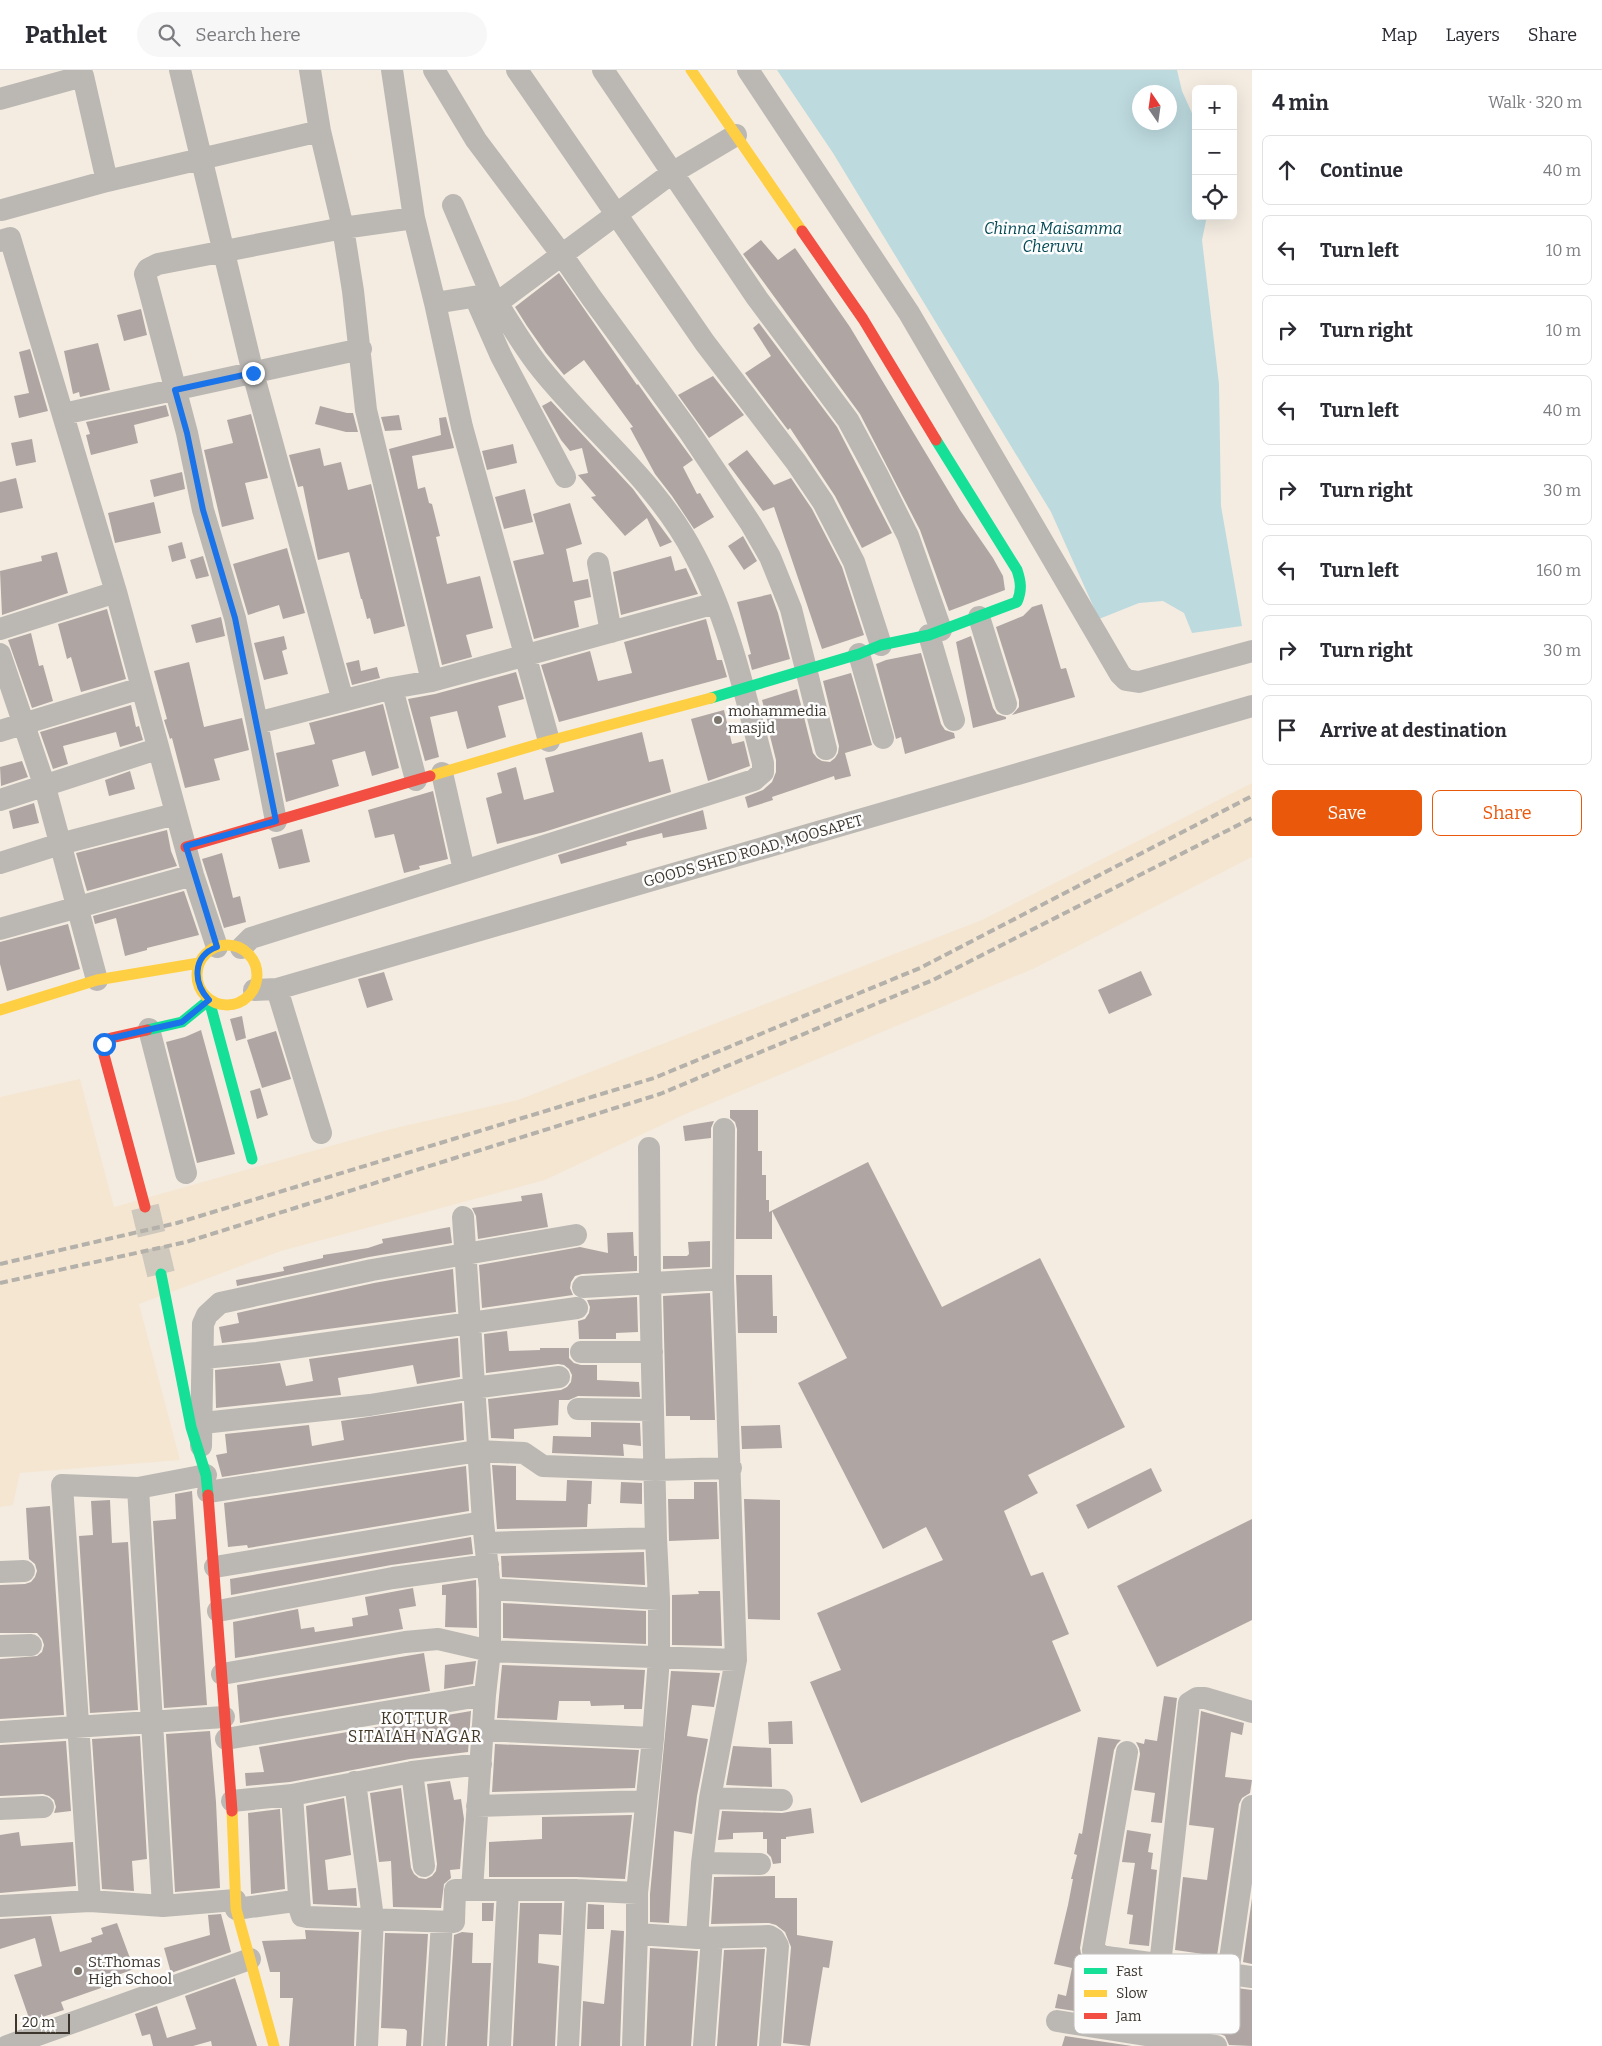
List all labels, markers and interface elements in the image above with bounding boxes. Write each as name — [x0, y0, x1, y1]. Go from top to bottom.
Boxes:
search box — [137, 12, 487, 57]
text: Pathlet — [25, 21, 107, 49]
icon: search — [155, 21, 183, 49]
text: Search here — [195, 23, 301, 46]
text: Map — [1381, 24, 1417, 46]
text: Layers — [1445, 24, 1500, 46]
text: Share — [1528, 24, 1577, 46]
north arrow — [1132, 85, 1177, 130]
map controls — [1192, 85, 1237, 220]
button: + — [1192, 85, 1237, 130]
text: 4 min — [1272, 90, 1329, 116]
text: Walk · 320 m — [1488, 93, 1582, 112]
button: − — [1192, 130, 1237, 175]
icon: ahead — [1273, 156, 1301, 184]
text: Continue — [1320, 159, 1403, 182]
text: 40 m — [1543, 161, 1581, 180]
button: locate — [1192, 175, 1237, 220]
water label: Chinna Maisamma Cheruvu — [984, 219, 1122, 256]
icon: left — [1273, 236, 1301, 264]
text: Turn left — [1320, 239, 1399, 262]
text: 10 m — [1546, 241, 1581, 260]
icon: right — [1273, 316, 1301, 344]
text: Turn right — [1320, 319, 1413, 342]
text: 10 m — [1546, 321, 1581, 340]
route end — [242, 362, 265, 385]
icon: left — [1273, 396, 1301, 424]
text: Turn left — [1320, 399, 1399, 422]
text: 40 m — [1543, 401, 1581, 420]
icon: right — [1273, 476, 1301, 504]
text: Turn right — [1320, 479, 1413, 502]
text: 30 m — [1543, 481, 1581, 500]
icon: left — [1273, 556, 1301, 584]
text: Turn left — [1320, 559, 1399, 582]
text: 160 m — [1536, 561, 1581, 580]
icon: right — [1273, 636, 1301, 664]
text: Turn right — [1320, 639, 1413, 662]
text: 30 m — [1543, 641, 1581, 660]
place label: mohammedia masjid — [728, 702, 827, 737]
marker: mohammedia masjid — [712, 714, 724, 726]
icon: arrive — [1273, 716, 1301, 744]
text: Arrive at destination — [1320, 719, 1507, 742]
button: Save — [1272, 790, 1422, 836]
button: Share — [1432, 790, 1582, 836]
street label: GOODS SHED ROAD, MOOSAPET — [641, 811, 865, 891]
route start — [93, 1033, 116, 1056]
district label: KOTTUR SITAIAH NAGAR — [348, 1709, 482, 1746]
place label: St.Thomas High School — [88, 1953, 172, 1988]
legend — [1074, 1954, 1240, 2034]
text: Fast — [1116, 1963, 1143, 1980]
marker: St.Thomas High School — [72, 1965, 84, 1977]
text: Slow — [1116, 1985, 1148, 2002]
text: Jam — [1115, 2008, 1142, 2025]
scale bar — [15, 2011, 70, 2034]
text: 20 m — [22, 2014, 55, 2031]

